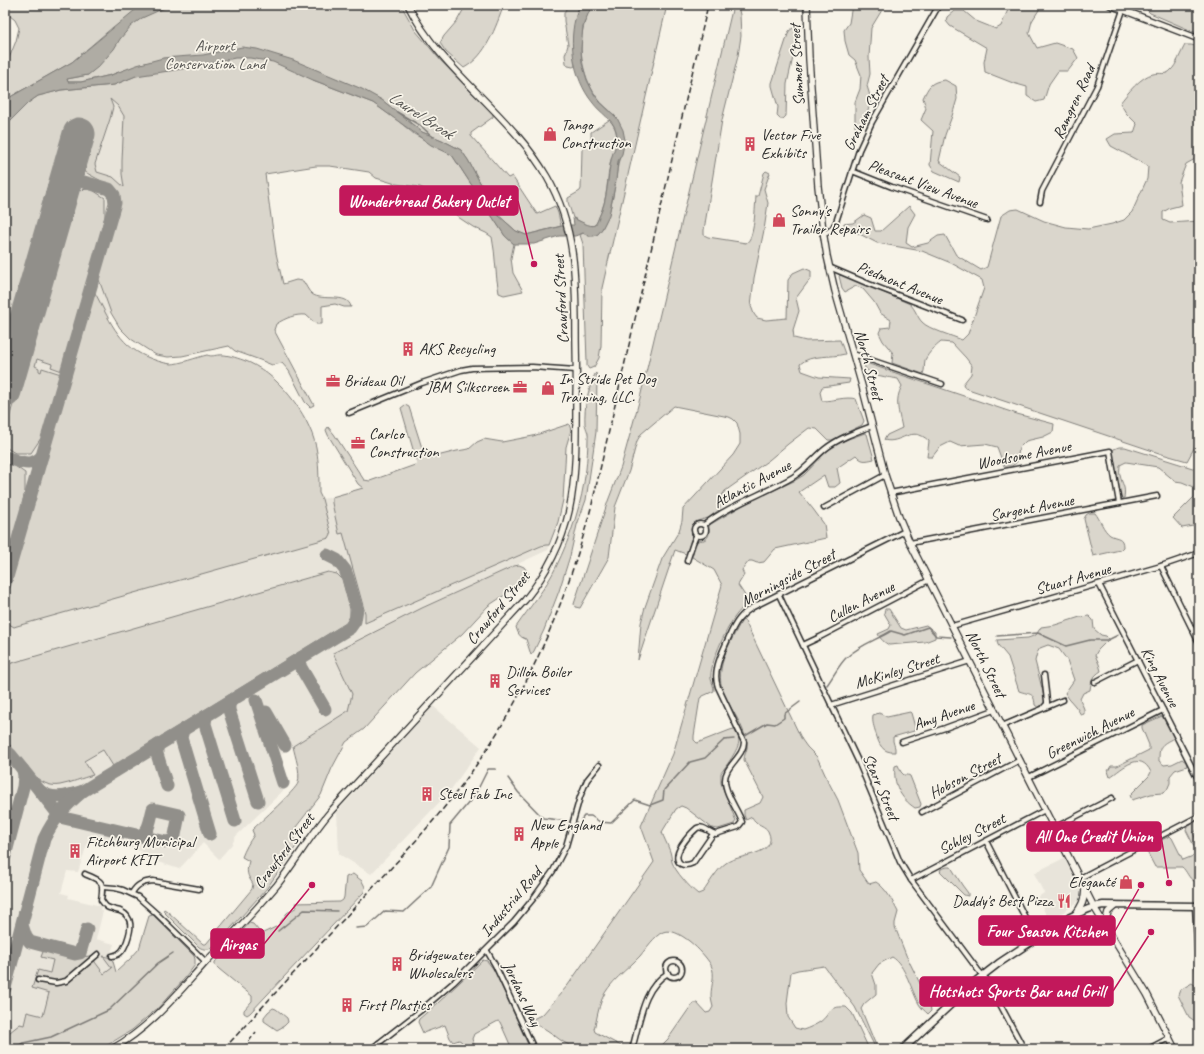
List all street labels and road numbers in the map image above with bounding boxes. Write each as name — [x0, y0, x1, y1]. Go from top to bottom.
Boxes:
street label: Summer Street — [785, 21, 809, 106]
street label: Ramgren Road — [1048, 59, 1101, 142]
street label: Graham Street — [839, 70, 895, 154]
street label: Pleasant View Avenue — [865, 155, 982, 214]
street label: Crawford Street — [549, 252, 573, 344]
street label: Piedmont Avenue — [854, 257, 947, 310]
street label: North Street — [850, 328, 889, 405]
street label: Woodsome Avenue — [975, 436, 1074, 474]
street label: Atlantic Avenue — [710, 454, 796, 513]
street label: Sargent Avenue — [989, 490, 1077, 526]
street label: Morningside Street — [737, 543, 841, 611]
street label: Stuart Avenue — [1033, 558, 1115, 599]
street label: Crawford Street — [462, 566, 535, 649]
street label: Cullen Avenue — [824, 576, 899, 627]
street label: North Street — [961, 627, 1012, 703]
street label: King Avenue — [1136, 644, 1184, 712]
street label: McKinley Street — [852, 648, 943, 693]
street label: Amy Avenue — [911, 695, 979, 735]
street label: Greenwich Avenue — [1043, 701, 1139, 764]
street label: Hobson Street — [926, 747, 1007, 803]
street label: Starr Street — [858, 751, 905, 826]
street label: Crawford Street — [249, 808, 320, 893]
street label: Schley Street — [935, 808, 1010, 859]
street label: Industrial Road — [476, 861, 548, 941]
street label: Jordans Way — [498, 958, 546, 1031]

